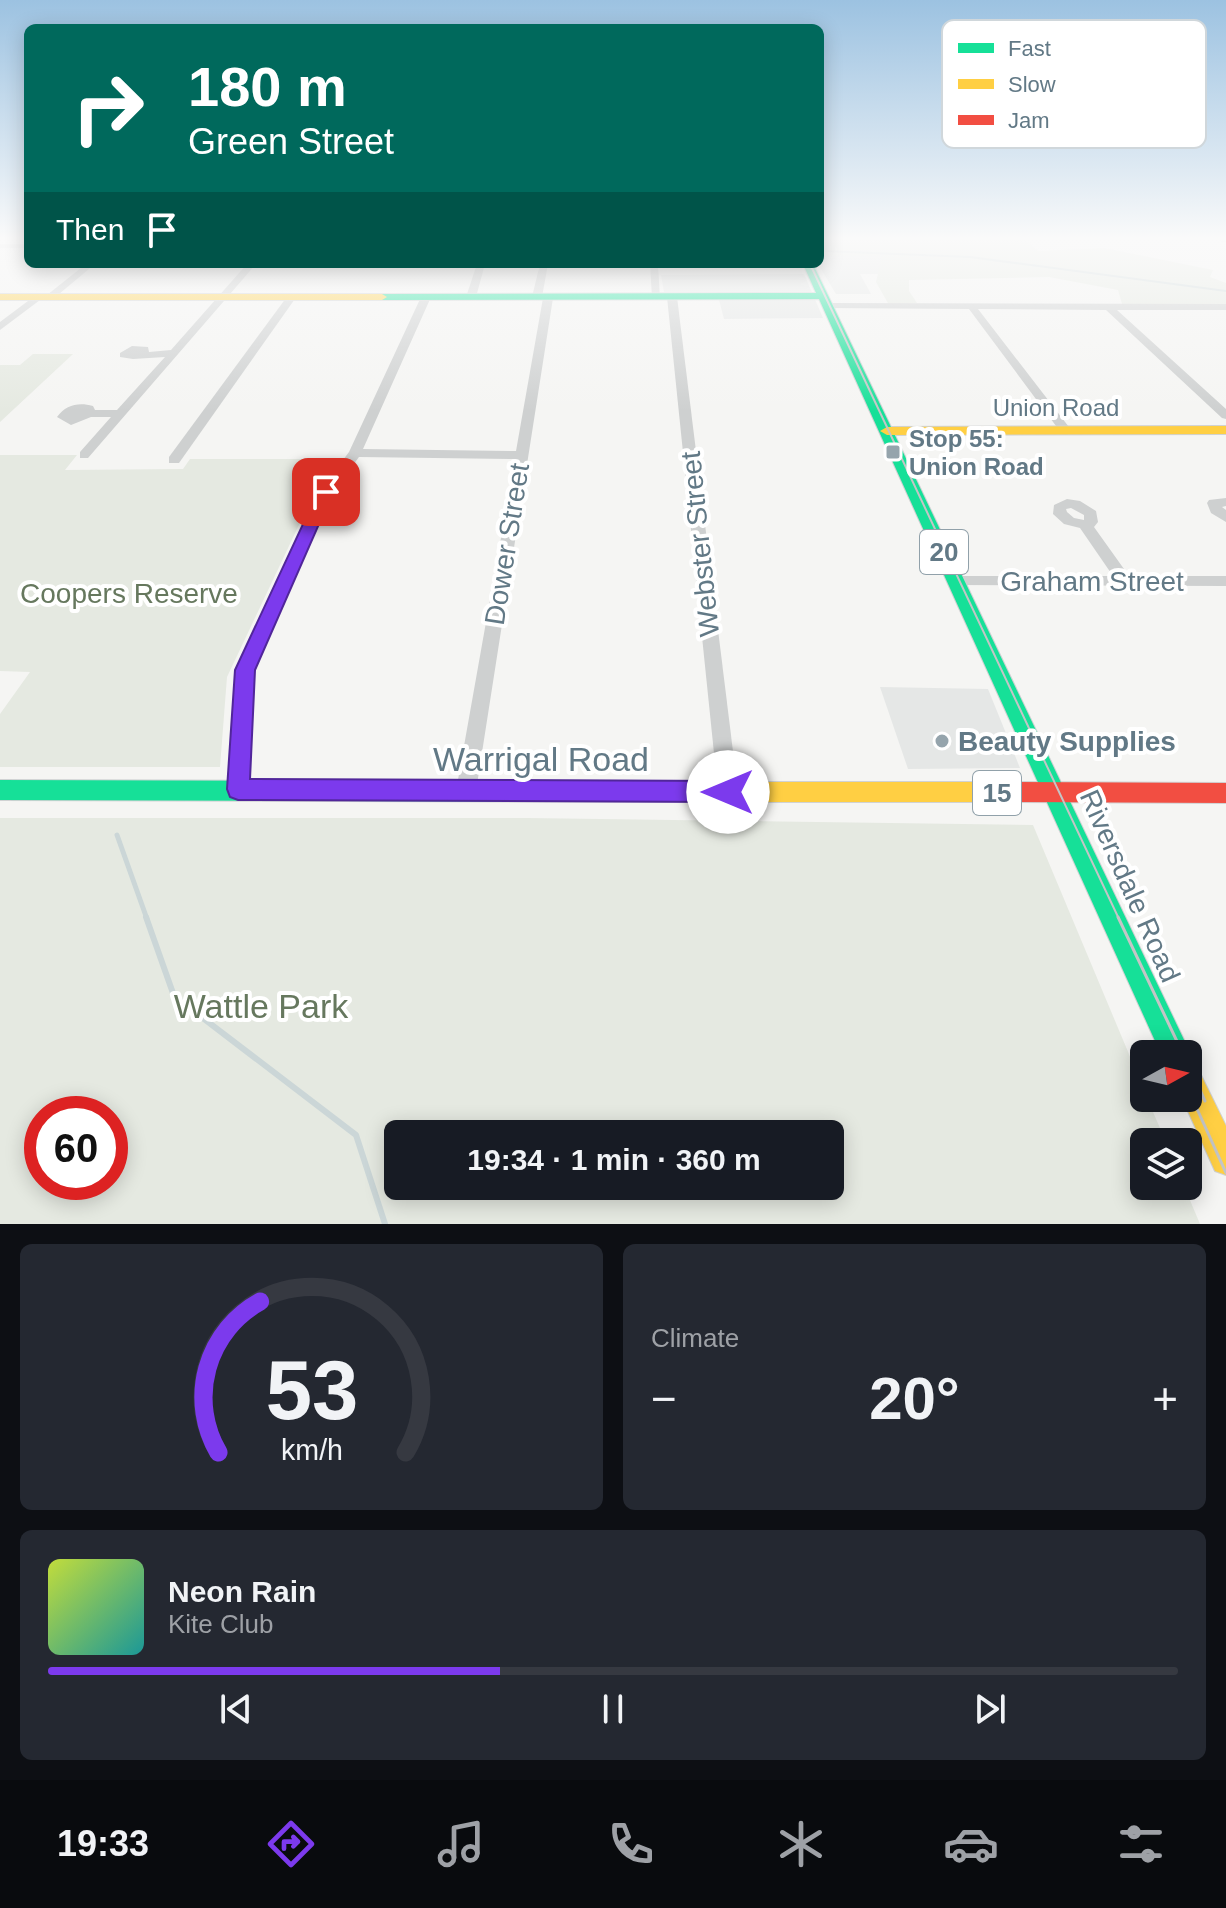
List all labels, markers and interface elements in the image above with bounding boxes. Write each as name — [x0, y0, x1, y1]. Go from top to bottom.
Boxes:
legend — [942, 20, 1206, 148]
text: Fast — [1008, 36, 1051, 61]
text: 180 m — [188, 55, 347, 118]
icon: right — [56, 56, 160, 160]
text: Slow — [1008, 72, 1056, 97]
text: Jam — [1008, 108, 1050, 133]
text: Green Street — [188, 121, 394, 162]
icon: arrive — [140, 208, 184, 252]
text: Then — [56, 213, 124, 246]
street label: Union Road — [993, 394, 1119, 421]
place label: Stop 55: Union Road — [909, 425, 1044, 480]
marker: Stop 55: Union Road — [884, 443, 902, 461]
street label: Webster Street — [675, 450, 725, 638]
pin — [292, 458, 360, 526]
street label: Dower Street — [479, 461, 535, 627]
icon: arrive — [304, 470, 348, 514]
road number: 20 — [920, 530, 968, 574]
street label: Graham Street — [1000, 566, 1184, 597]
park label: Coopers Reserve — [20, 578, 238, 609]
place label: Beauty Supplies — [958, 726, 1176, 757]
marker: Beauty Supplies — [933, 732, 951, 750]
street label: Warrigal Road — [433, 740, 649, 778]
position arrow — [686, 750, 770, 834]
road number: 15 — [973, 771, 1021, 815]
street label: Riversdale Road — [1074, 785, 1186, 987]
park label: Wattle Park — [174, 987, 349, 1025]
north arrow — [1130, 1040, 1202, 1112]
map controls — [1130, 1040, 1202, 1200]
speed limit sign: 60 — [24, 1096, 128, 1200]
button: layers — [1130, 1128, 1202, 1200]
text: 19:34 · 1 min · 360 m — [467, 1143, 761, 1176]
text: Climate — [651, 1323, 739, 1353]
text: 53 — [265, 1344, 358, 1437]
text: 20° — [869, 1365, 960, 1432]
text: − — [651, 1374, 677, 1423]
text: + — [1152, 1374, 1178, 1423]
text: km/h — [281, 1434, 342, 1466]
text: Neon Rain — [168, 1575, 316, 1608]
text: Kite Club — [168, 1609, 274, 1639]
icon: previous — [214, 1687, 258, 1731]
icon: pause — [591, 1687, 635, 1731]
icon: next — [968, 1687, 1012, 1731]
icon: directions — [263, 1816, 319, 1872]
icon: music — [433, 1816, 489, 1872]
icon: phone — [603, 1816, 659, 1872]
icon: climate — [773, 1816, 829, 1872]
icon: car — [943, 1816, 999, 1872]
icon: filters — [1113, 1816, 1169, 1872]
text: 19:33 — [57, 1823, 149, 1864]

